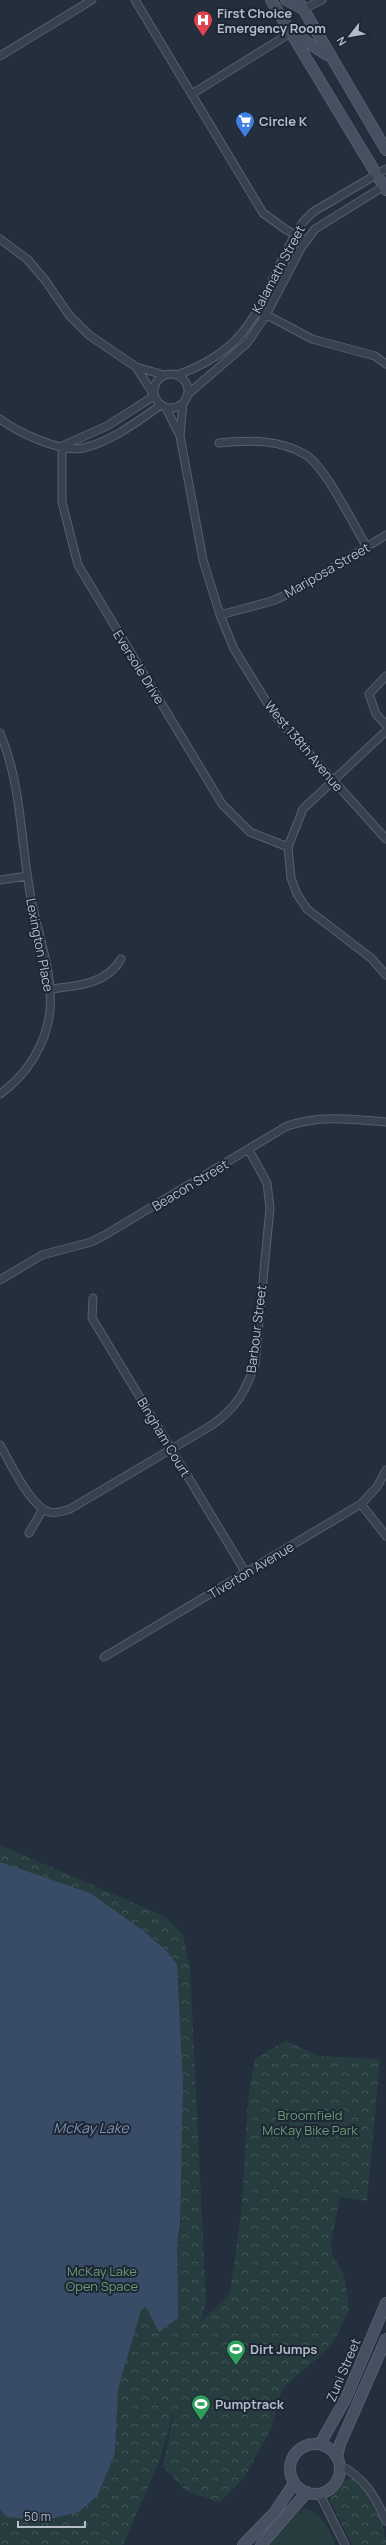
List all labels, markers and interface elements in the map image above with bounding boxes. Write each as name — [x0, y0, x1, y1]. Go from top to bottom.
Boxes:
place label: First Choice Emergency Room — [217, 4, 326, 37]
hospital icon: First Choice Emergency Room — [192, 9, 214, 37]
north arrow — [330, 16, 370, 56]
text: N — [332, 34, 349, 49]
supermarket icon: Circle K — [234, 110, 256, 138]
place label: Circle K — [259, 112, 308, 130]
street label: Kalamath Street — [247, 222, 309, 316]
street label: Mariposa Street — [281, 538, 373, 602]
street label: Eversole Drive — [109, 627, 169, 708]
street label: West 138th Avenue — [261, 697, 348, 796]
street label: Lexington Place — [22, 897, 58, 994]
street label: Beacon Street — [149, 1155, 231, 1215]
street label: Barbour Street — [242, 1284, 270, 1374]
street label: Bingham Court — [133, 1394, 195, 1480]
street label: Tiverton Avenue — [205, 1537, 297, 1603]
park label: Broomfield McKay Bike Park — [262, 2106, 358, 2139]
water label: McKay Lake — [53, 2118, 129, 2137]
park label: McKay Lake Open Space — [66, 2262, 139, 2295]
street label: Zuni Street — [322, 2336, 364, 2404]
sports icon: Dirt Jumps — [225, 2338, 247, 2366]
place label: Dirt Jumps — [250, 2340, 317, 2358]
sports icon: Pumptrack — [190, 2393, 212, 2421]
place label: Pumptrack — [215, 2395, 285, 2413]
scale bar — [18, 2503, 85, 2529]
text: 50 m — [24, 2508, 51, 2525]

